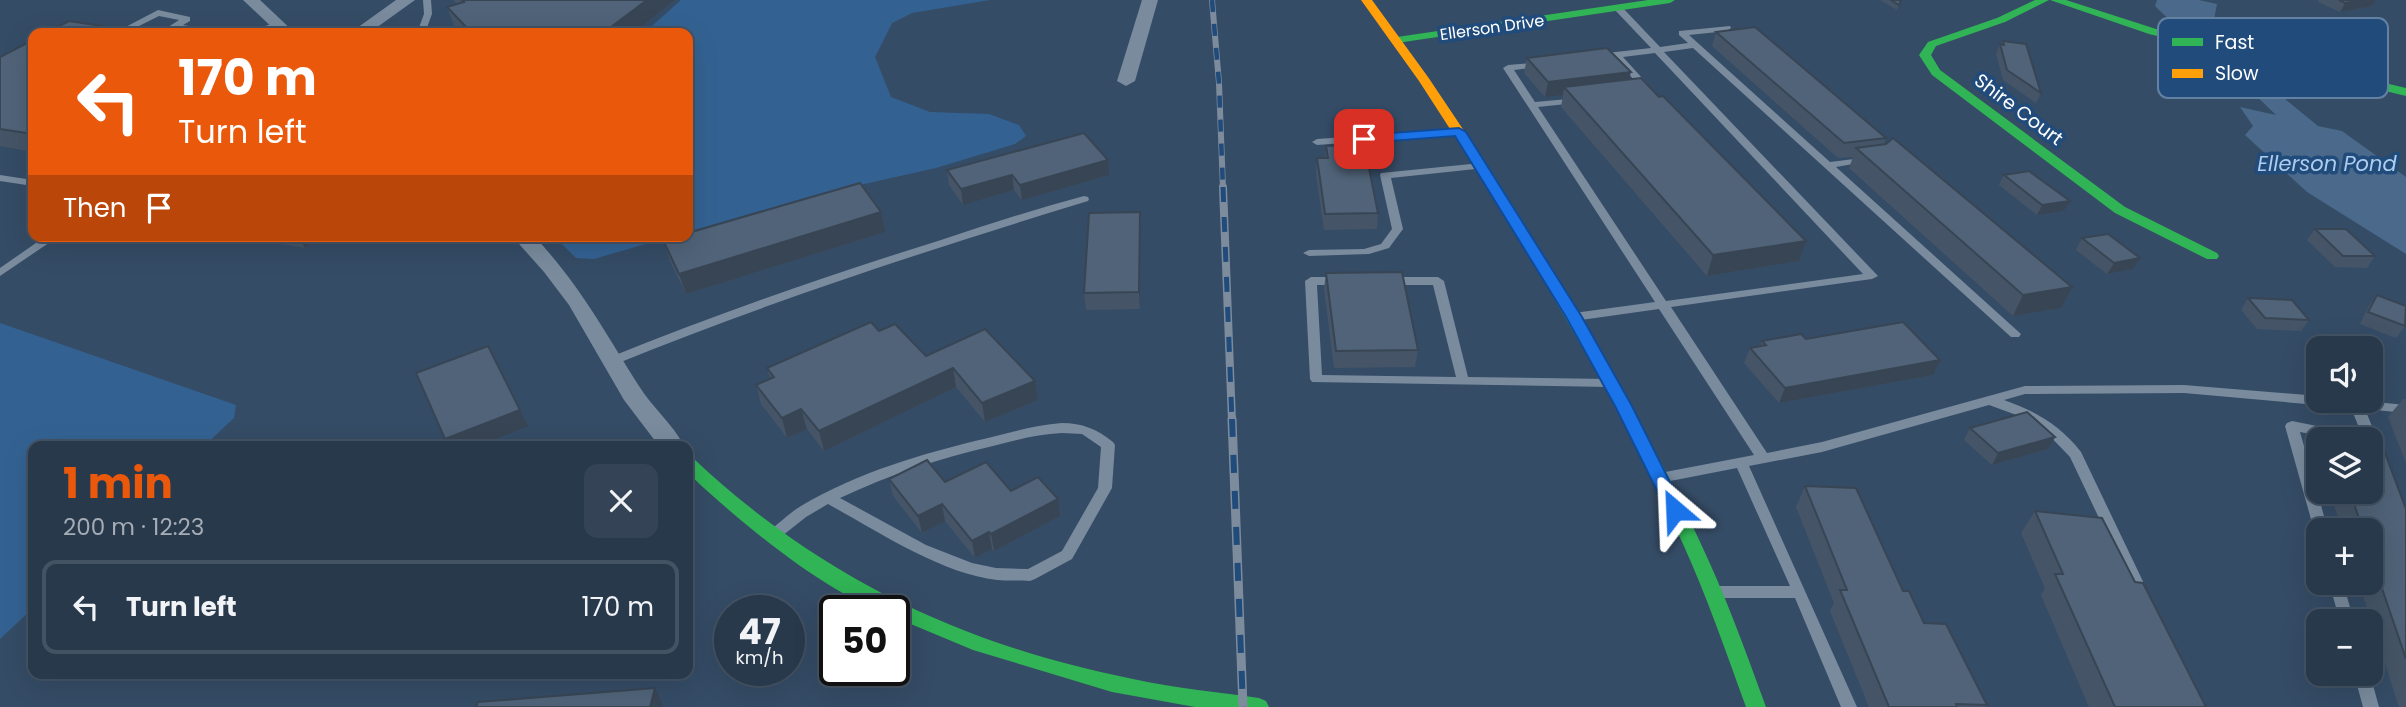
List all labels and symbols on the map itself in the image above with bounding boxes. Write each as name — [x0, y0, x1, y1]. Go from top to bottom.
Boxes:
street label: Ellerson Drive — [1438, 9, 1546, 46]
legend — [2158, 18, 2388, 98]
text: Fast — [2215, 29, 2254, 56]
text: Slow — [2215, 60, 2259, 87]
street label: Shire Court — [1969, 67, 2069, 152]
pin — [1334, 109, 1394, 169]
water label: Ellerson Pond — [2257, 149, 2397, 178]
position arrow — [1638, 473, 1712, 547]
speed limit sign: 50 — [819, 595, 910, 686]

